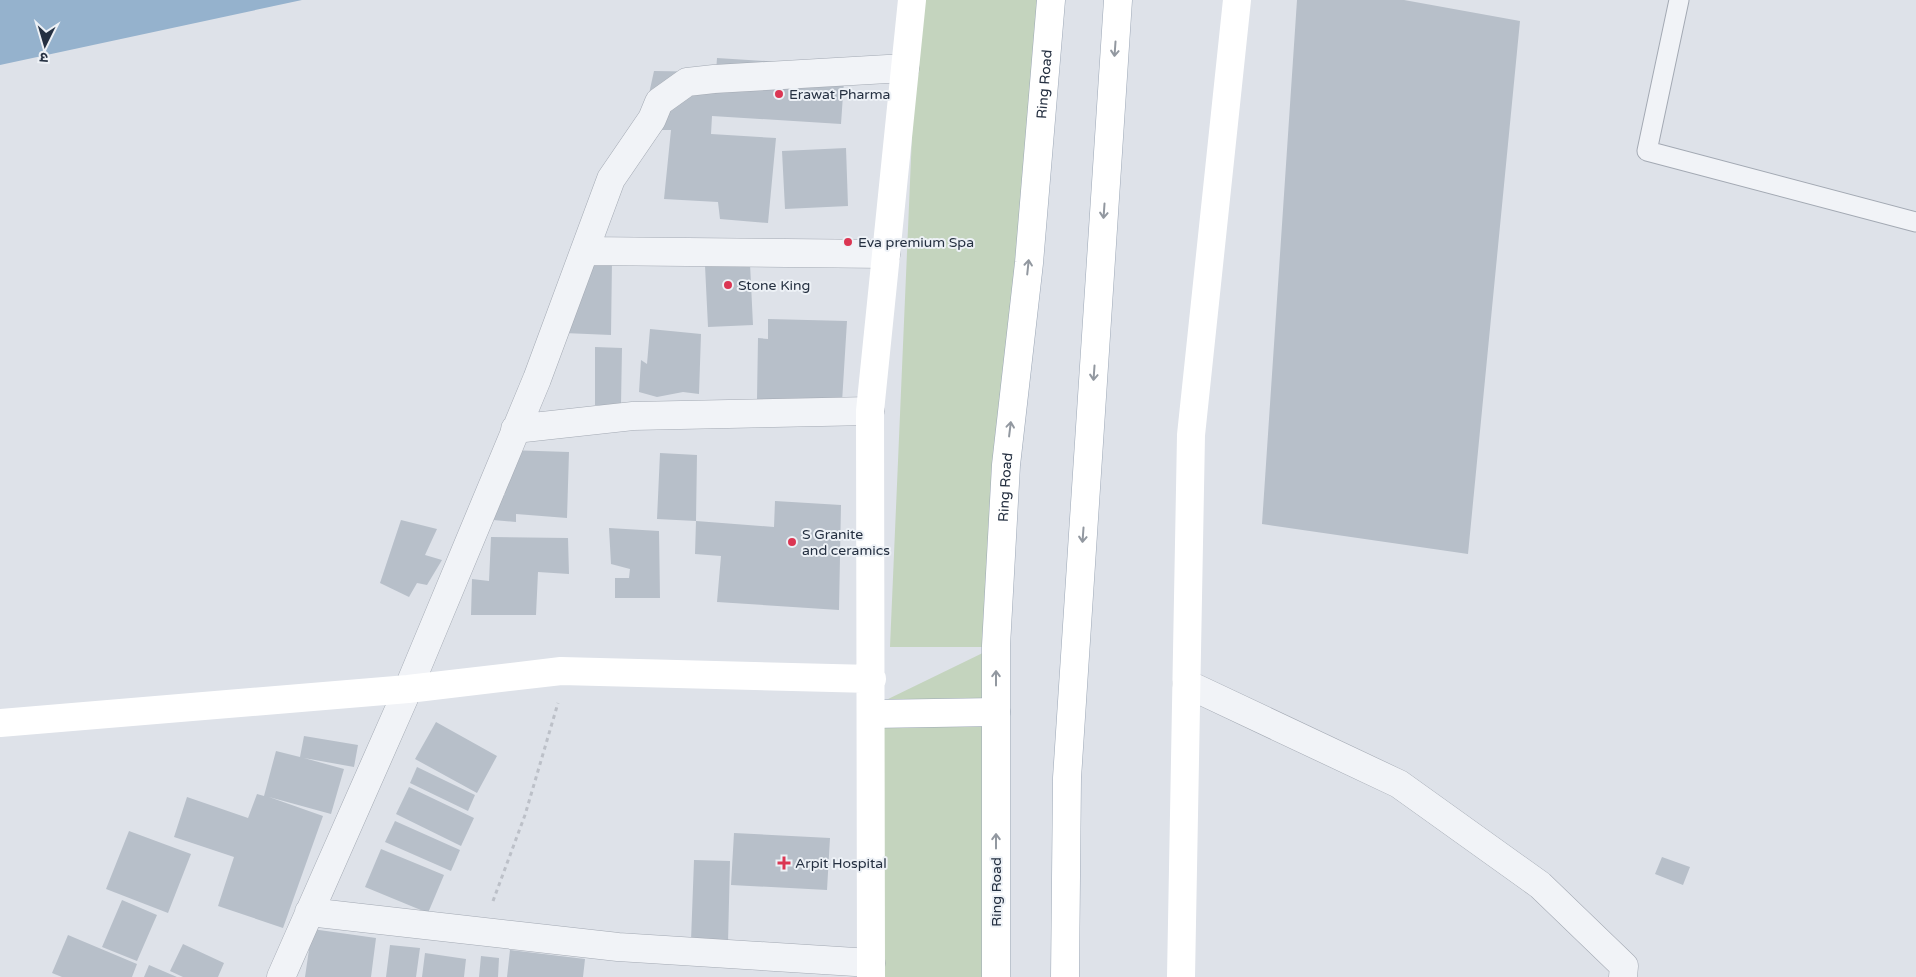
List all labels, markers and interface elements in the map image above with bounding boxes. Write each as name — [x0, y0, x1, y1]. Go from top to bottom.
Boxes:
north arrow — [20, 20, 70, 70]
one-way arrow — [1110, 40, 1120, 56]
text: उ — [38, 49, 49, 66]
street label: Ring Road — [1033, 49, 1056, 120]
place label: Erawat Pharma — [789, 86, 890, 103]
marker: Erawat Pharma — [773, 88, 785, 100]
one-way arrow — [1100, 203, 1109, 219]
place label: Eva premium Spa — [858, 234, 974, 251]
marker: Eva premium Spa — [842, 236, 854, 248]
one-way arrow — [1023, 260, 1033, 276]
place label: Stone King — [738, 277, 810, 294]
marker: Stone King — [722, 279, 734, 291]
one-way arrow — [1089, 365, 1098, 381]
one-way arrow — [1005, 421, 1015, 437]
street label: Ring Road — [995, 452, 1016, 523]
place label: S Granite and ceramics — [802, 526, 890, 559]
one-way arrow — [1078, 527, 1087, 543]
marker: S Granite and ceramics — [786, 536, 798, 548]
one-way arrow — [991, 671, 1001, 687]
one-way arrow — [991, 833, 1001, 850]
place label: Arpit Hospital — [795, 855, 887, 872]
marker: Arpit Hospital — [777, 856, 791, 870]
street label: Ring Road — [988, 857, 1005, 927]

